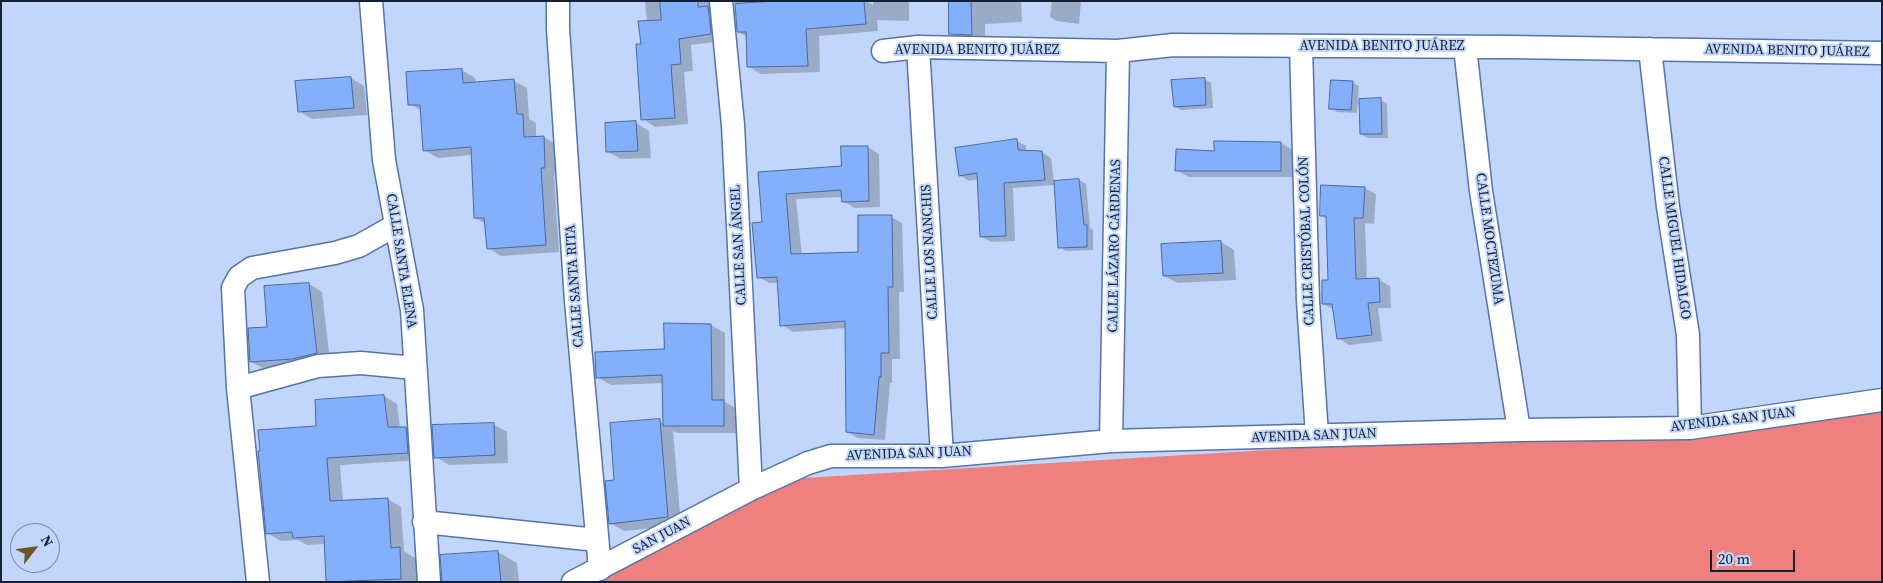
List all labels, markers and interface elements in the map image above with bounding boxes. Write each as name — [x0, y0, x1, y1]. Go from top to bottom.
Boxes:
street label: AVENIDA BENITO JUÁREZ — [1300, 38, 1464, 54]
street label: AVENIDA BENITO JUÁREZ — [1704, 41, 1870, 61]
street label: AVENIDA BENITO JUÁREZ — [895, 42, 1059, 58]
street label: CALLE MIGUEL HIDALGO — [1654, 155, 1694, 321]
street label: CALLE CRISTÓBAL COLÓN — [1296, 156, 1318, 326]
street label: CALLE LÁZARO CÁRDENAS — [1105, 159, 1125, 333]
street label: CALLE MOCTEZUMA — [1471, 172, 1507, 306]
street label: CALLE SAN ÁNGEL — [727, 184, 751, 306]
street label: CALLE LOS NANCHIS — [918, 184, 942, 320]
street label: CALLE SANTA ELENA — [382, 192, 420, 330]
street label: CALLE SANTA RITA — [562, 224, 588, 348]
street label: AVENIDA SAN JUAN — [1670, 404, 1796, 436]
street label: AVENIDA SAN JUAN — [1251, 425, 1377, 447]
street label: AVENIDA SAN JUAN — [846, 443, 972, 465]
street label: SAN JUAN — [630, 514, 694, 558]
north arrow — [10, 523, 60, 573]
text: N — [36, 532, 58, 550]
scale bar — [1713, 540, 1798, 572]
text: 20 m — [1718, 548, 1750, 569]

